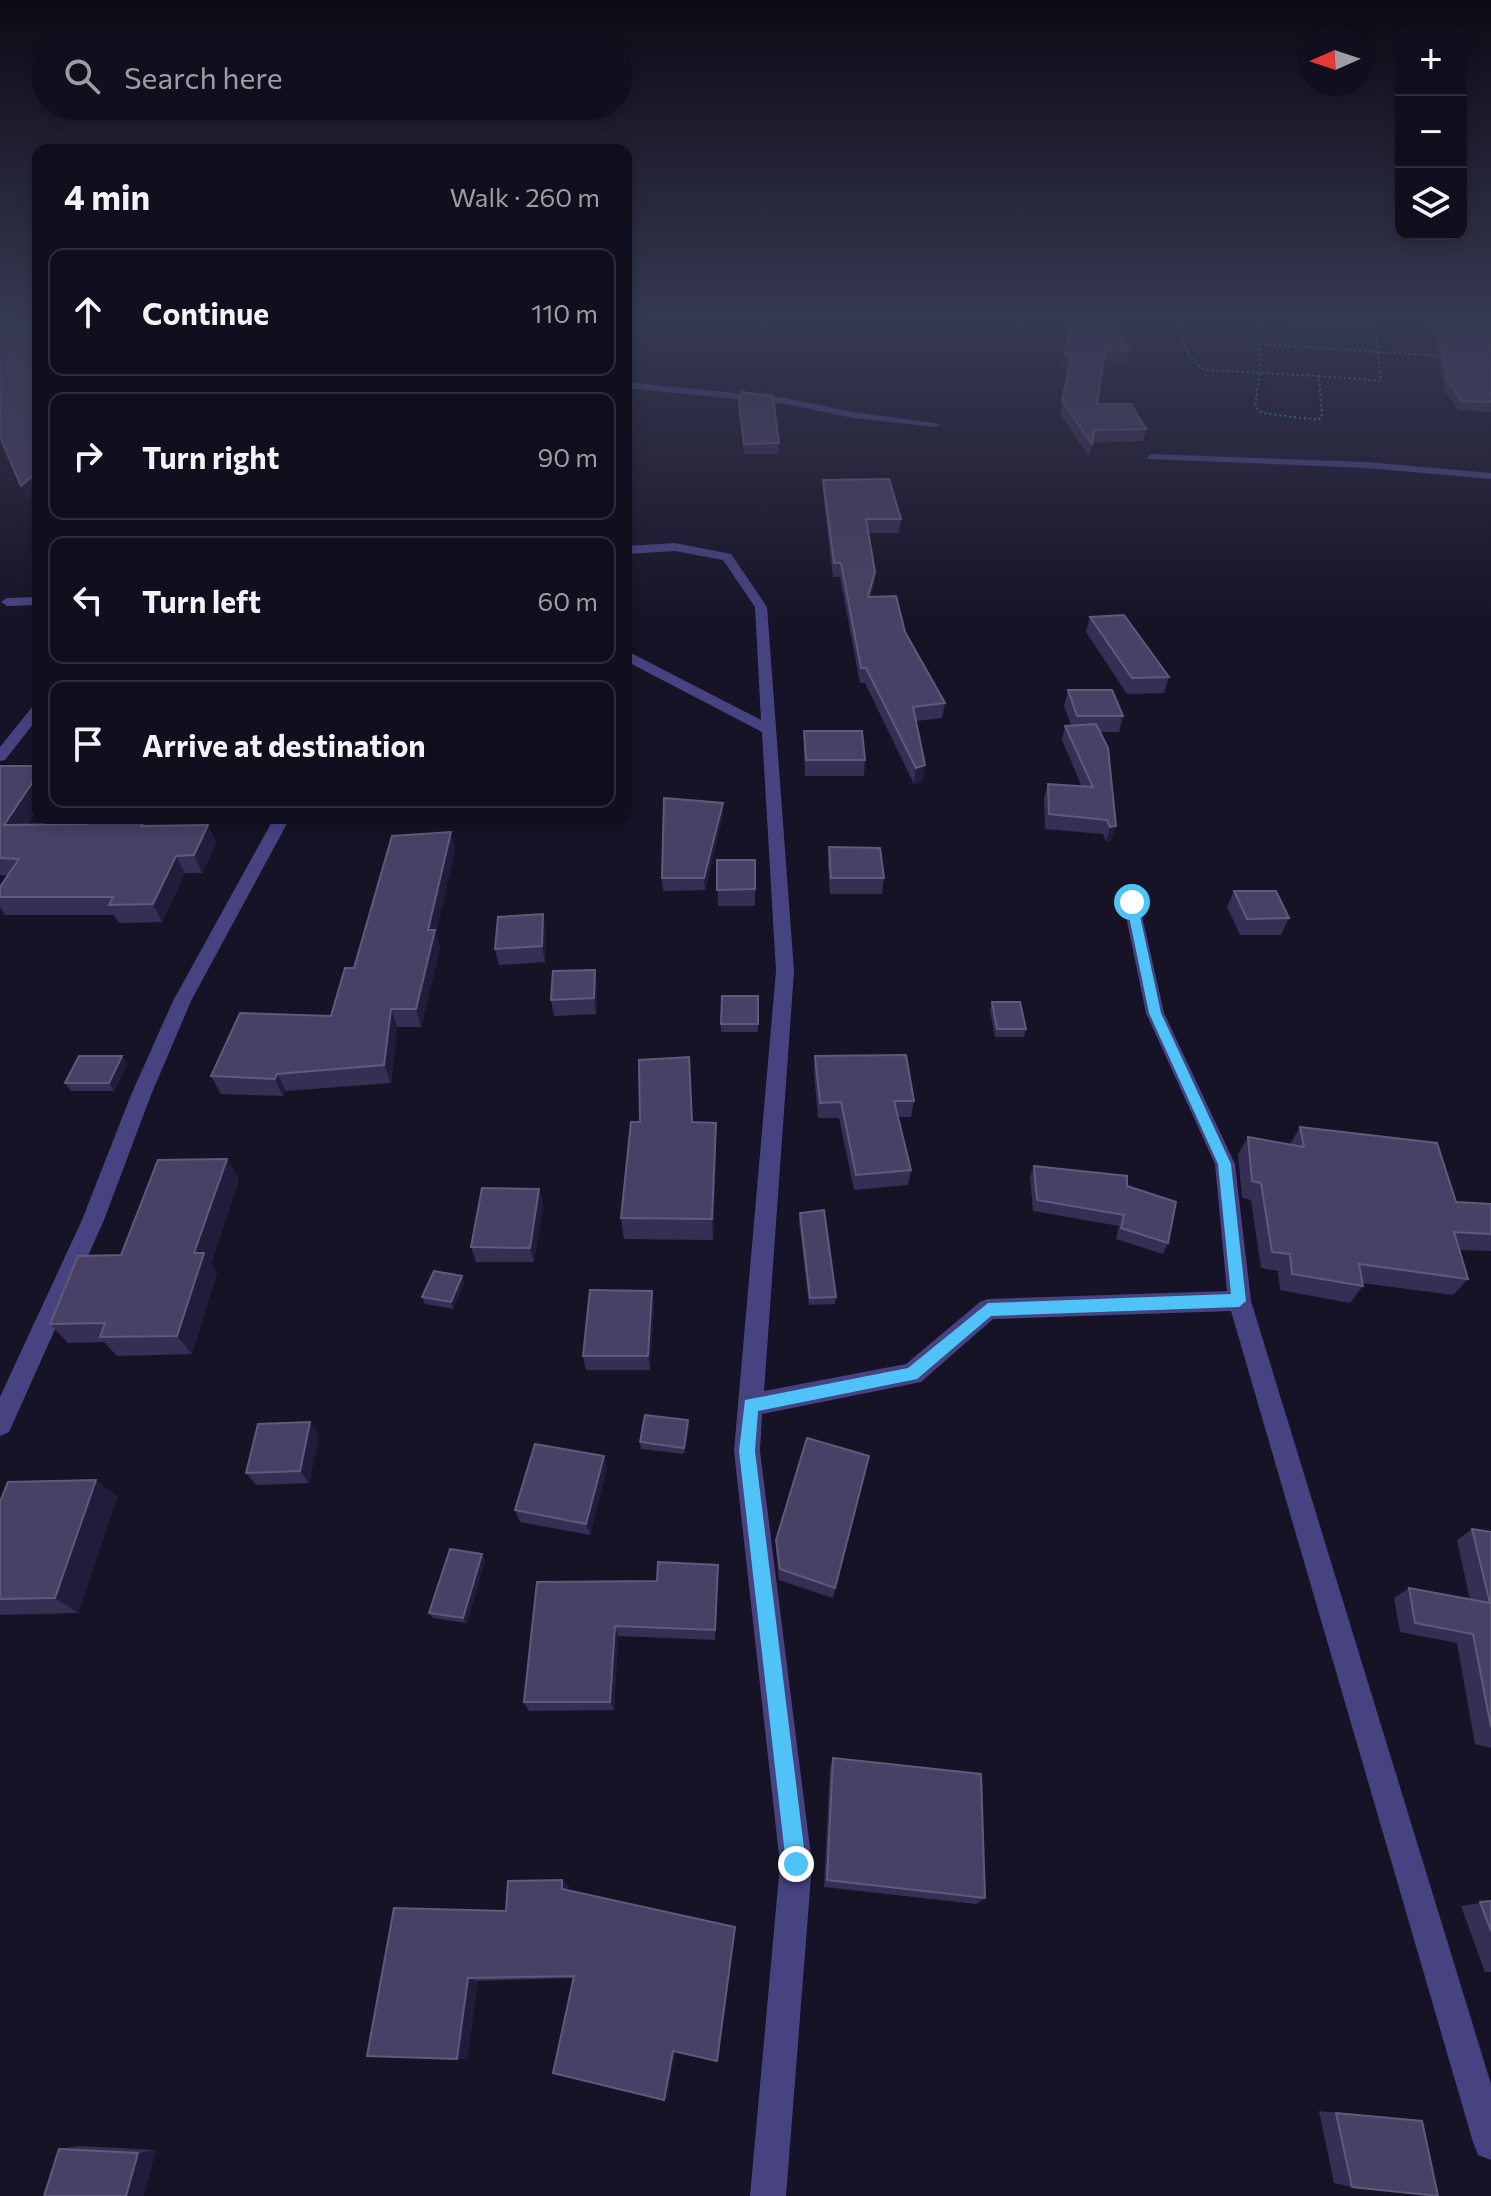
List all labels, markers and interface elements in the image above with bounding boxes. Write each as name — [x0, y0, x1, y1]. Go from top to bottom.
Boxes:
north arrow — [1299, 24, 1371, 96]
map controls — [1395, 24, 1467, 240]
button: + — [1395, 24, 1467, 96]
search box — [32, 32, 632, 120]
icon: search — [60, 54, 104, 98]
text: Search here — [124, 58, 283, 95]
button: − — [1395, 96, 1467, 168]
button: layers — [1395, 168, 1467, 240]
text: 4 min — [64, 175, 150, 217]
text: Walk · 260 m — [450, 181, 600, 212]
icon: ahead — [66, 290, 110, 334]
text: Continue — [142, 294, 269, 331]
text: 110 m — [531, 297, 598, 328]
icon: right — [66, 434, 110, 478]
text: Turn right — [142, 438, 279, 475]
text: 90 m — [538, 441, 598, 472]
icon: left — [66, 578, 110, 622]
text: Turn left — [142, 582, 261, 619]
text: 60 m — [538, 585, 598, 616]
icon: arrive — [66, 722, 110, 766]
text: Arrive at destination — [142, 726, 426, 763]
route start — [1114, 884, 1150, 920]
route end — [778, 1846, 814, 1882]

